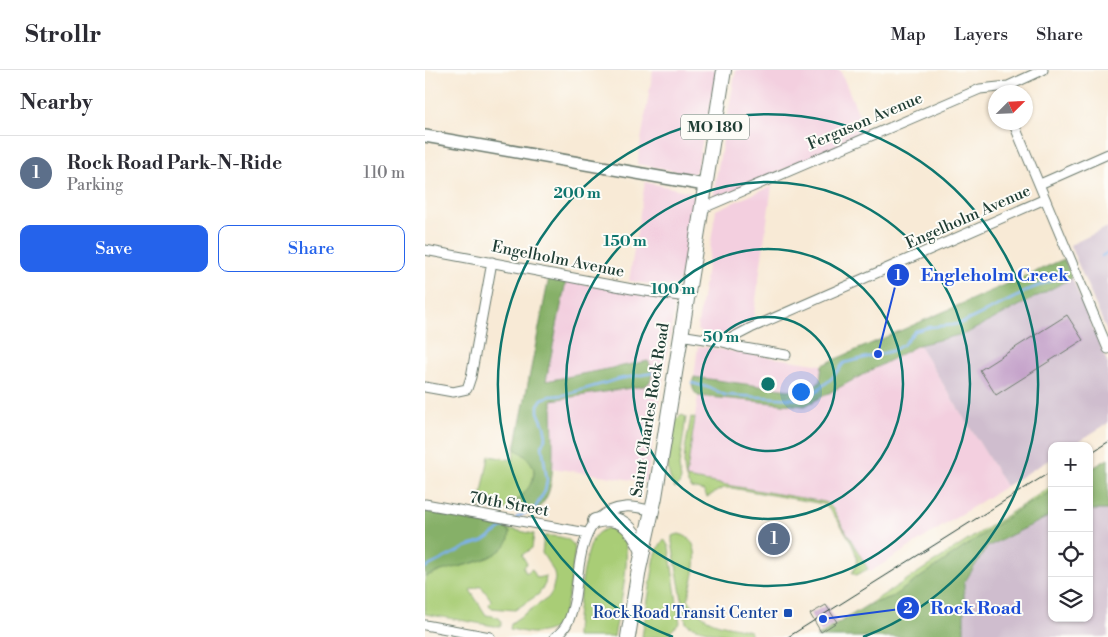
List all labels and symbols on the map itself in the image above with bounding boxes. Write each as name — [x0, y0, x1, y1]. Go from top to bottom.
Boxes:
north arrow — [988, 85, 1033, 130]
street label: Ferguson Avenue — [804, 88, 926, 154]
road number: MO 180 — [681, 114, 749, 140]
street label: Engelholm Avenue — [902, 180, 1034, 254]
text: 200 m — [553, 184, 601, 203]
text: 150 m — [603, 232, 647, 251]
street label: Engelholm Avenue — [490, 236, 626, 282]
callout: Engleholm Creek — [886, 258, 1079, 291]
text: Engleholm Creek — [921, 264, 1070, 287]
text: 1 — [894, 266, 902, 285]
text: 100 m — [651, 280, 696, 299]
street label: Saint Charles Rock Road — [626, 321, 674, 499]
text: 50 m — [703, 328, 739, 347]
centre of rings — [759, 375, 777, 393]
your location — [788, 379, 814, 405]
street label: 70th Street — [468, 487, 551, 521]
pin: 1 — [758, 520, 790, 558]
callout: Rock Road — [895, 591, 1032, 624]
text: Rock Road — [930, 597, 1022, 620]
text: 2 — [903, 599, 913, 618]
place label: Rock Road Transit Center — [593, 603, 778, 623]
marker: Rock Road Transit Center — [782, 607, 794, 619]

